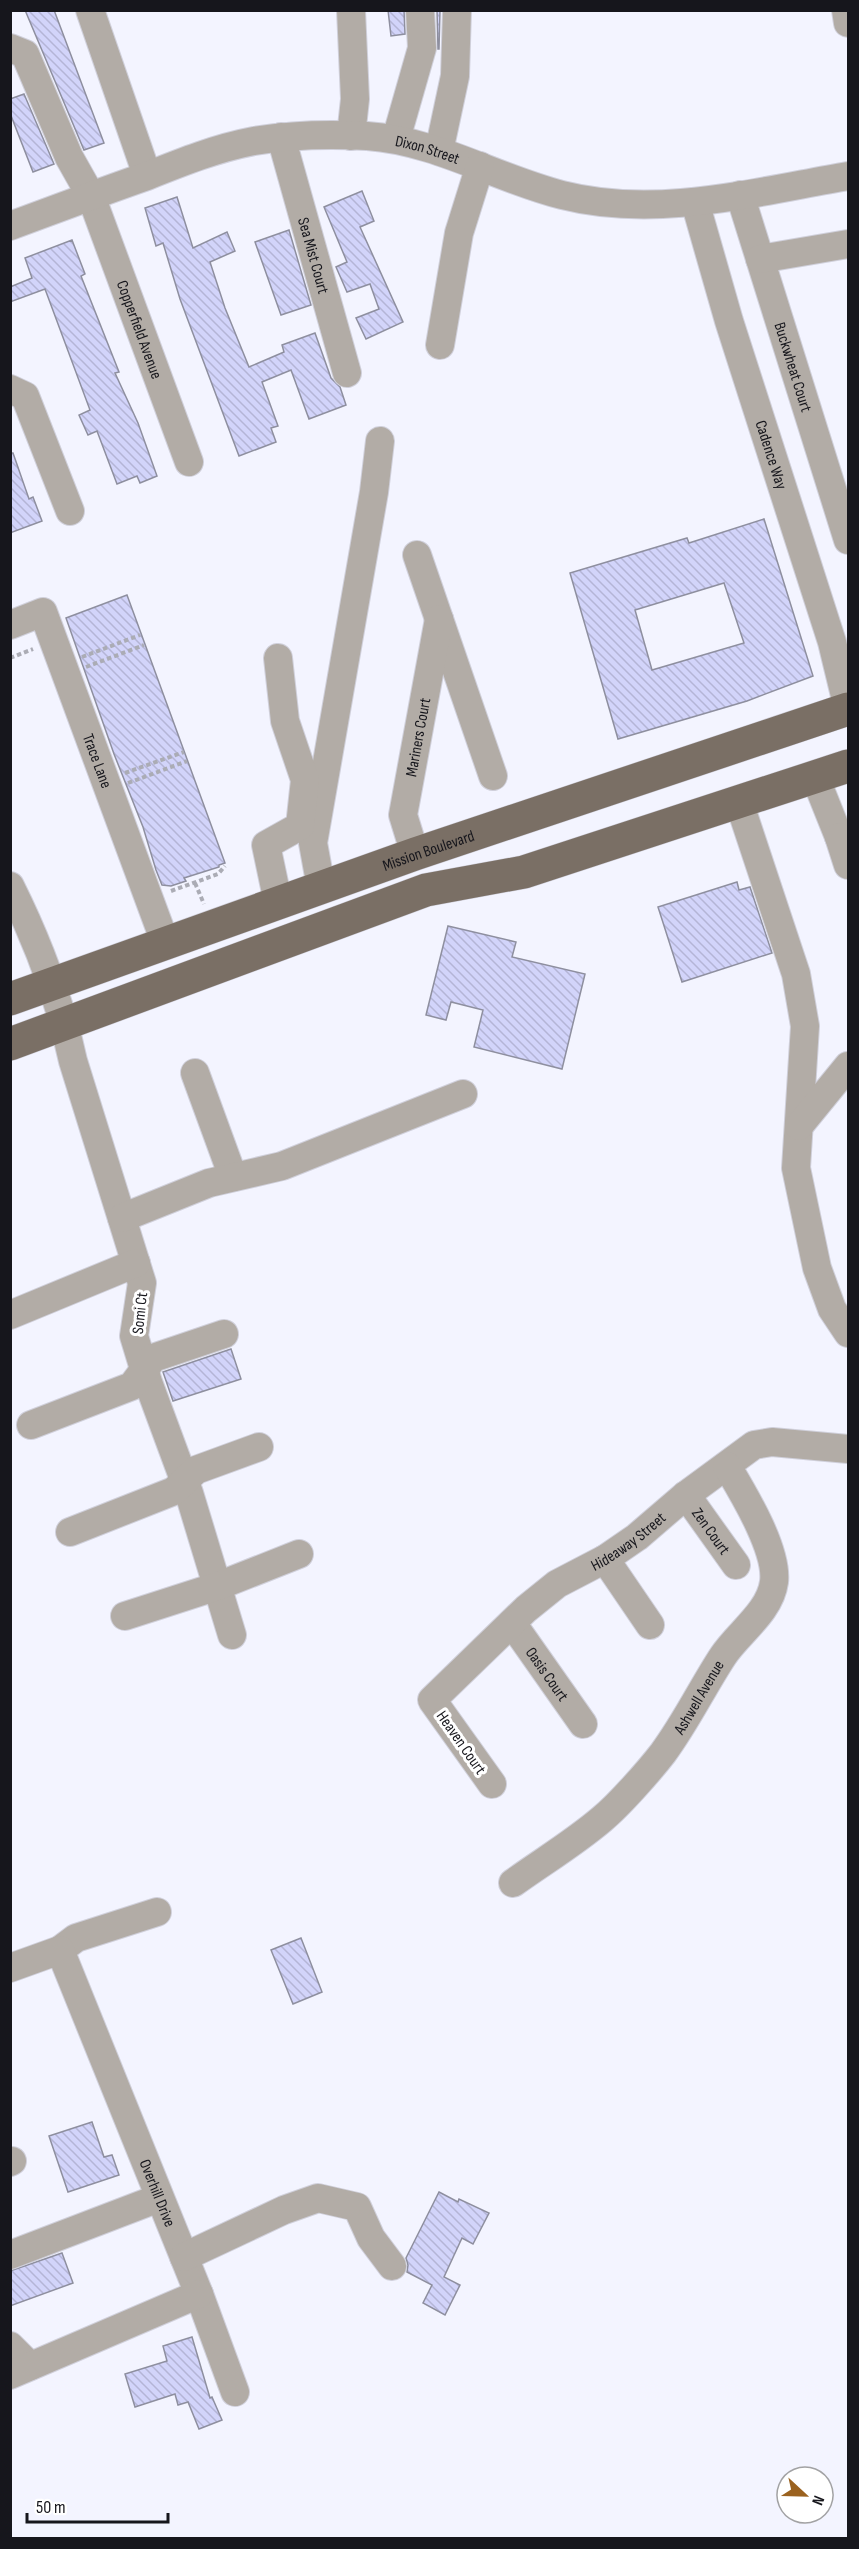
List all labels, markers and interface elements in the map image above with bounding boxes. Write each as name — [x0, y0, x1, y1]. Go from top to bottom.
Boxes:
street label: Dixon Street — [393, 132, 462, 169]
street label: Sea Mist Court — [293, 216, 332, 296]
street label: Copperfield Avenue — [112, 278, 166, 382]
street label: Buckwheat Court — [769, 320, 815, 415]
street label: Cadence Way — [750, 418, 790, 492]
street label: Mariners Court — [402, 696, 435, 778]
street label: Trace Lane — [78, 731, 115, 791]
street label: Mission Boulevard — [380, 827, 477, 876]
street label: Somi Ct — [129, 1291, 152, 1335]
street label: Zen Court — [687, 1505, 733, 1559]
street label: Hideaway Street — [588, 1509, 670, 1576]
street label: Oasis Court — [521, 1644, 572, 1705]
street label: Ashwell Avenue — [670, 1657, 729, 1739]
street label: Heaven Court — [432, 1707, 490, 1778]
street label: Overhill Drive — [135, 2157, 179, 2230]
north arrow — [775, 2465, 835, 2525]
scale bar — [27, 2486, 168, 2524]
text: N — [807, 2493, 828, 2508]
text: 50 m — [36, 2497, 66, 2518]

